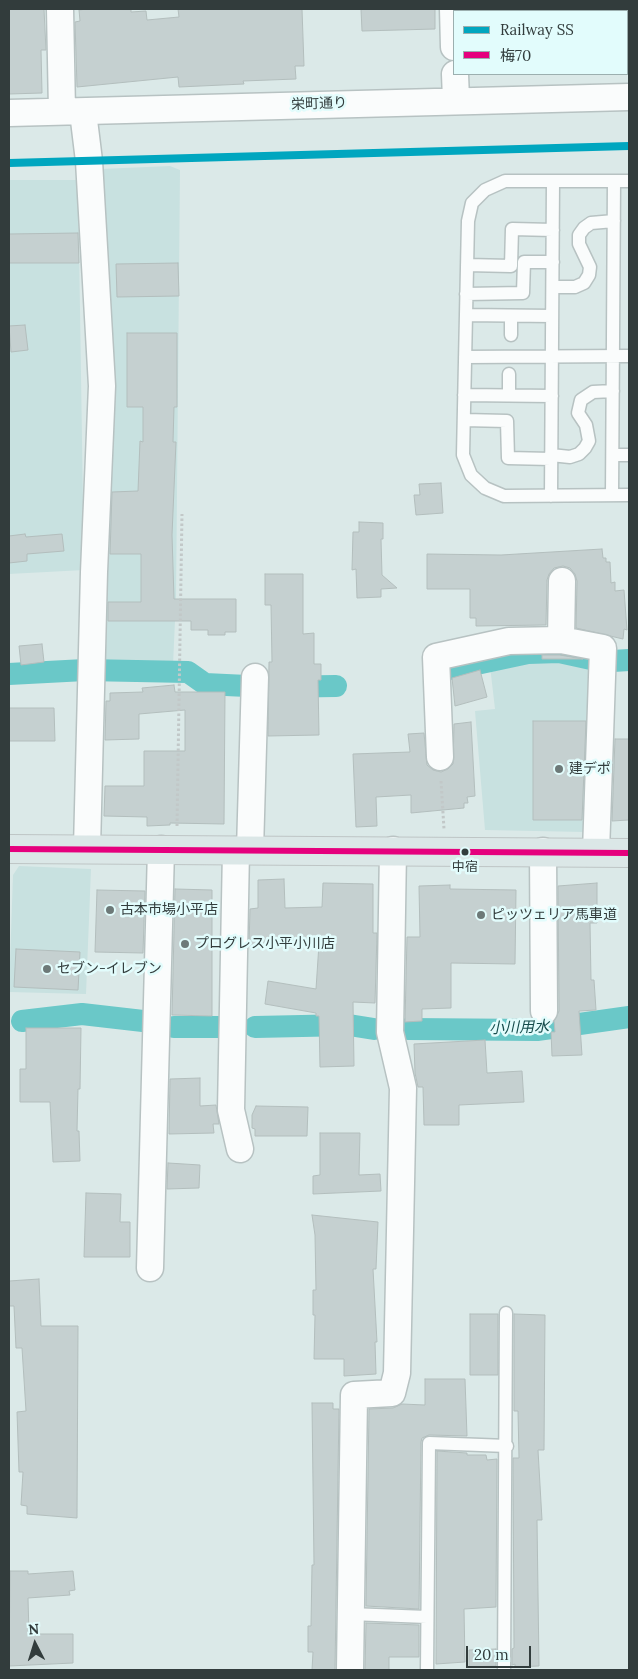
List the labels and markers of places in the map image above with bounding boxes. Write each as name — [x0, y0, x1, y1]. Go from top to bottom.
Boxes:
place label: 建デポ — [569, 761, 611, 777]
marker: 建デポ — [553, 763, 565, 775]
marker: 中宿 — [460, 847, 470, 857]
place label: 中宿 — [452, 859, 478, 875]
place label: 古本市場小平店 — [120, 902, 218, 918]
marker: 古本市場小平店 — [104, 904, 116, 916]
place label: ピッツェリア馬車道 — [491, 907, 617, 923]
marker: ピッツェリア馬車道 — [475, 909, 487, 921]
place label: プログレス小平小川店 — [195, 936, 335, 952]
marker: プログレス小平小川店 — [179, 938, 191, 950]
place label: セブン-イレブン — [57, 961, 162, 977]
marker: セブン-イレブン — [41, 963, 53, 975]

